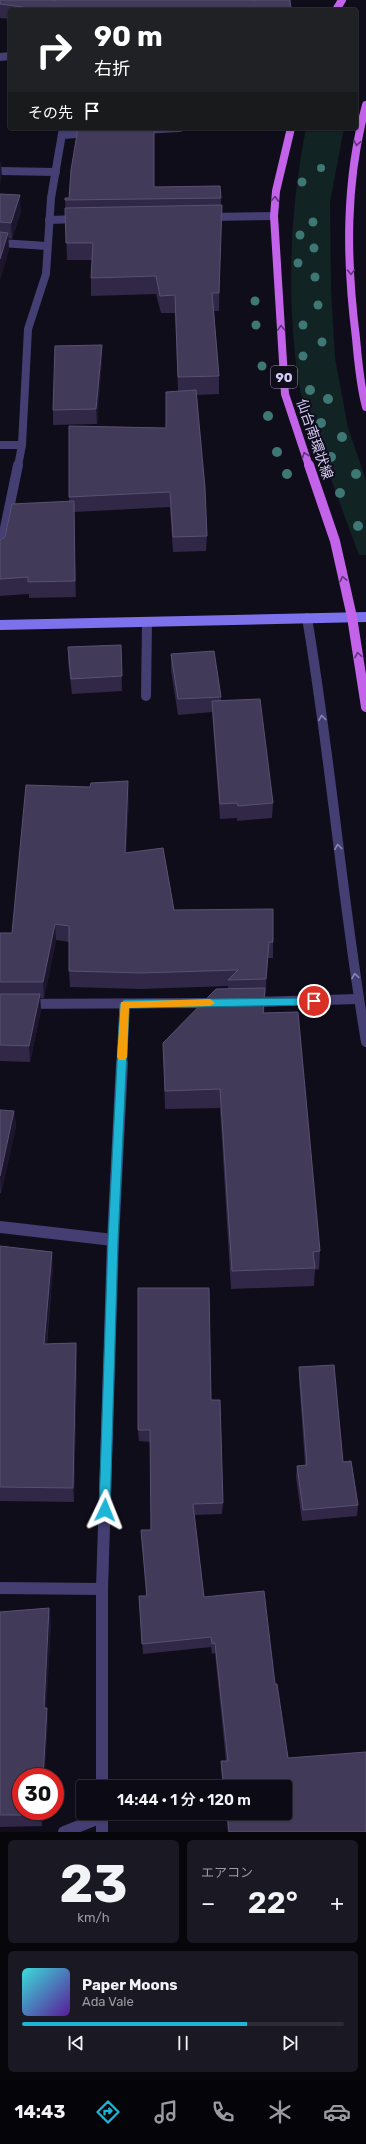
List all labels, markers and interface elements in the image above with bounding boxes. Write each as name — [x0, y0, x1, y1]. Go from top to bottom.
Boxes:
text: 90 m — [94, 20, 163, 53]
icon: right — [28, 24, 80, 76]
text: 右折 — [94, 58, 130, 80]
icon: arrive — [81, 100, 103, 122]
text: その先 — [28, 104, 73, 122]
one-way arrow — [353, 140, 362, 146]
one-way arrow — [271, 196, 280, 202]
one-way arrow — [347, 269, 355, 275]
one-way arrow — [276, 325, 285, 331]
road number: 90 — [271, 366, 297, 388]
street label: 仙台南環状線 — [293, 397, 336, 482]
one-way arrow — [302, 452, 310, 459]
one-way arrow — [340, 576, 348, 582]
one-way arrow — [354, 651, 363, 658]
one-way arrow — [318, 715, 327, 721]
one-way arrow — [334, 844, 343, 850]
one-way arrow — [351, 973, 359, 979]
pin — [297, 984, 331, 1018]
icon: arrive — [303, 990, 325, 1012]
position arrow — [84, 1489, 126, 1531]
speed limit sign: 30 — [12, 1768, 64, 1820]
text: 14:44 · 1 分 · 120 m — [117, 1791, 251, 1809]
text: 23 — [59, 1853, 128, 1915]
text: エアコン — [201, 1865, 253, 1880]
text: 22° — [248, 1885, 298, 1921]
text: − — [201, 1890, 215, 1917]
text: + — [330, 1890, 344, 1917]
text: km/h — [77, 1910, 110, 1925]
text: Paper Moons — [82, 1976, 178, 1994]
text: Ada Vale — [82, 1994, 134, 2009]
icon: previous — [65, 2032, 87, 2054]
icon: pause — [172, 2032, 194, 2054]
icon: next — [279, 2032, 301, 2054]
icon: directions — [94, 2098, 122, 2126]
icon: music — [152, 2098, 180, 2126]
icon: phone — [209, 2098, 237, 2126]
icon: climate — [266, 2098, 294, 2126]
icon: car — [323, 2098, 351, 2126]
text: 14:43 — [15, 2101, 65, 2123]

